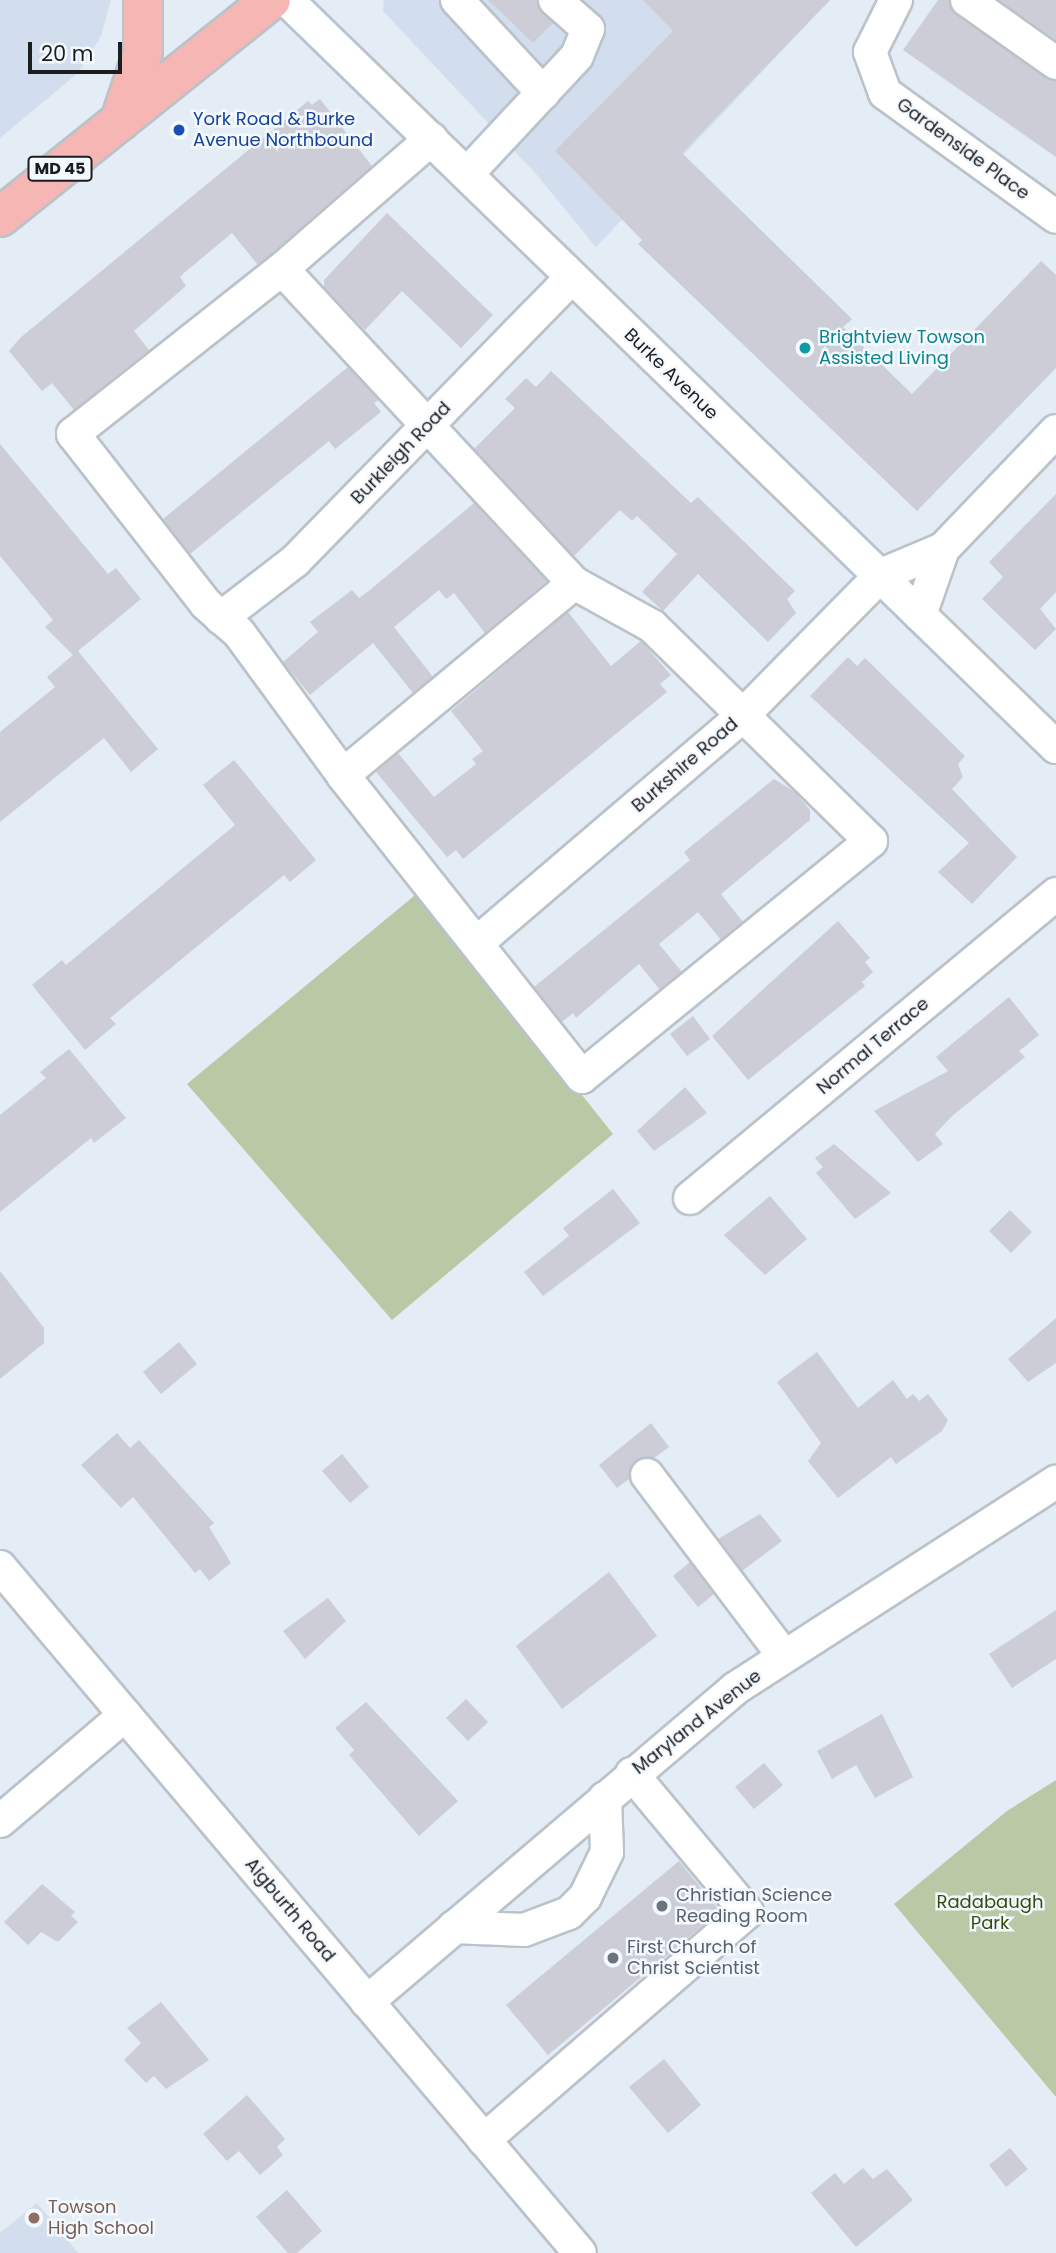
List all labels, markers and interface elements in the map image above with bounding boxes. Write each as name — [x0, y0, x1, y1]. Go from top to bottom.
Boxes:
scale bar — [32, 28, 126, 72]
text: 20 m — [41, 39, 94, 68]
street label: Gardenside Place — [892, 94, 1034, 204]
place label: York Road & Burke Avenue Northbound — [193, 109, 373, 152]
marker: York Road & Burke Avenue Northbound — [171, 122, 187, 138]
road number: MD 45 — [27, 156, 93, 182]
street label: Burke Avenue — [620, 324, 722, 424]
place label: Brightview Towson Assisted Living — [819, 327, 985, 370]
marker: Brightview Towson Assisted Living — [797, 340, 813, 356]
street label: Burkleigh Road — [347, 397, 455, 509]
street label: Burkshire Road — [628, 713, 742, 817]
street label: Normal Terrace — [813, 993, 933, 1099]
street label: Maryland Avenue — [628, 1665, 766, 1779]
street label: Aigburth Road — [240, 1854, 340, 1966]
place label: Christian Science Reading Room — [676, 1885, 832, 1927]
park label: Radabaugh Park — [937, 1892, 1043, 1934]
marker: Christian Science Reading Room — [654, 1898, 670, 1914]
place label: First Church of Christ Scientist — [627, 1937, 760, 1980]
marker: First Church of Christ Scientist — [605, 1950, 621, 1966]
place label: Towson High School — [48, 2197, 154, 2240]
marker: Towson High School — [26, 2210, 42, 2226]

